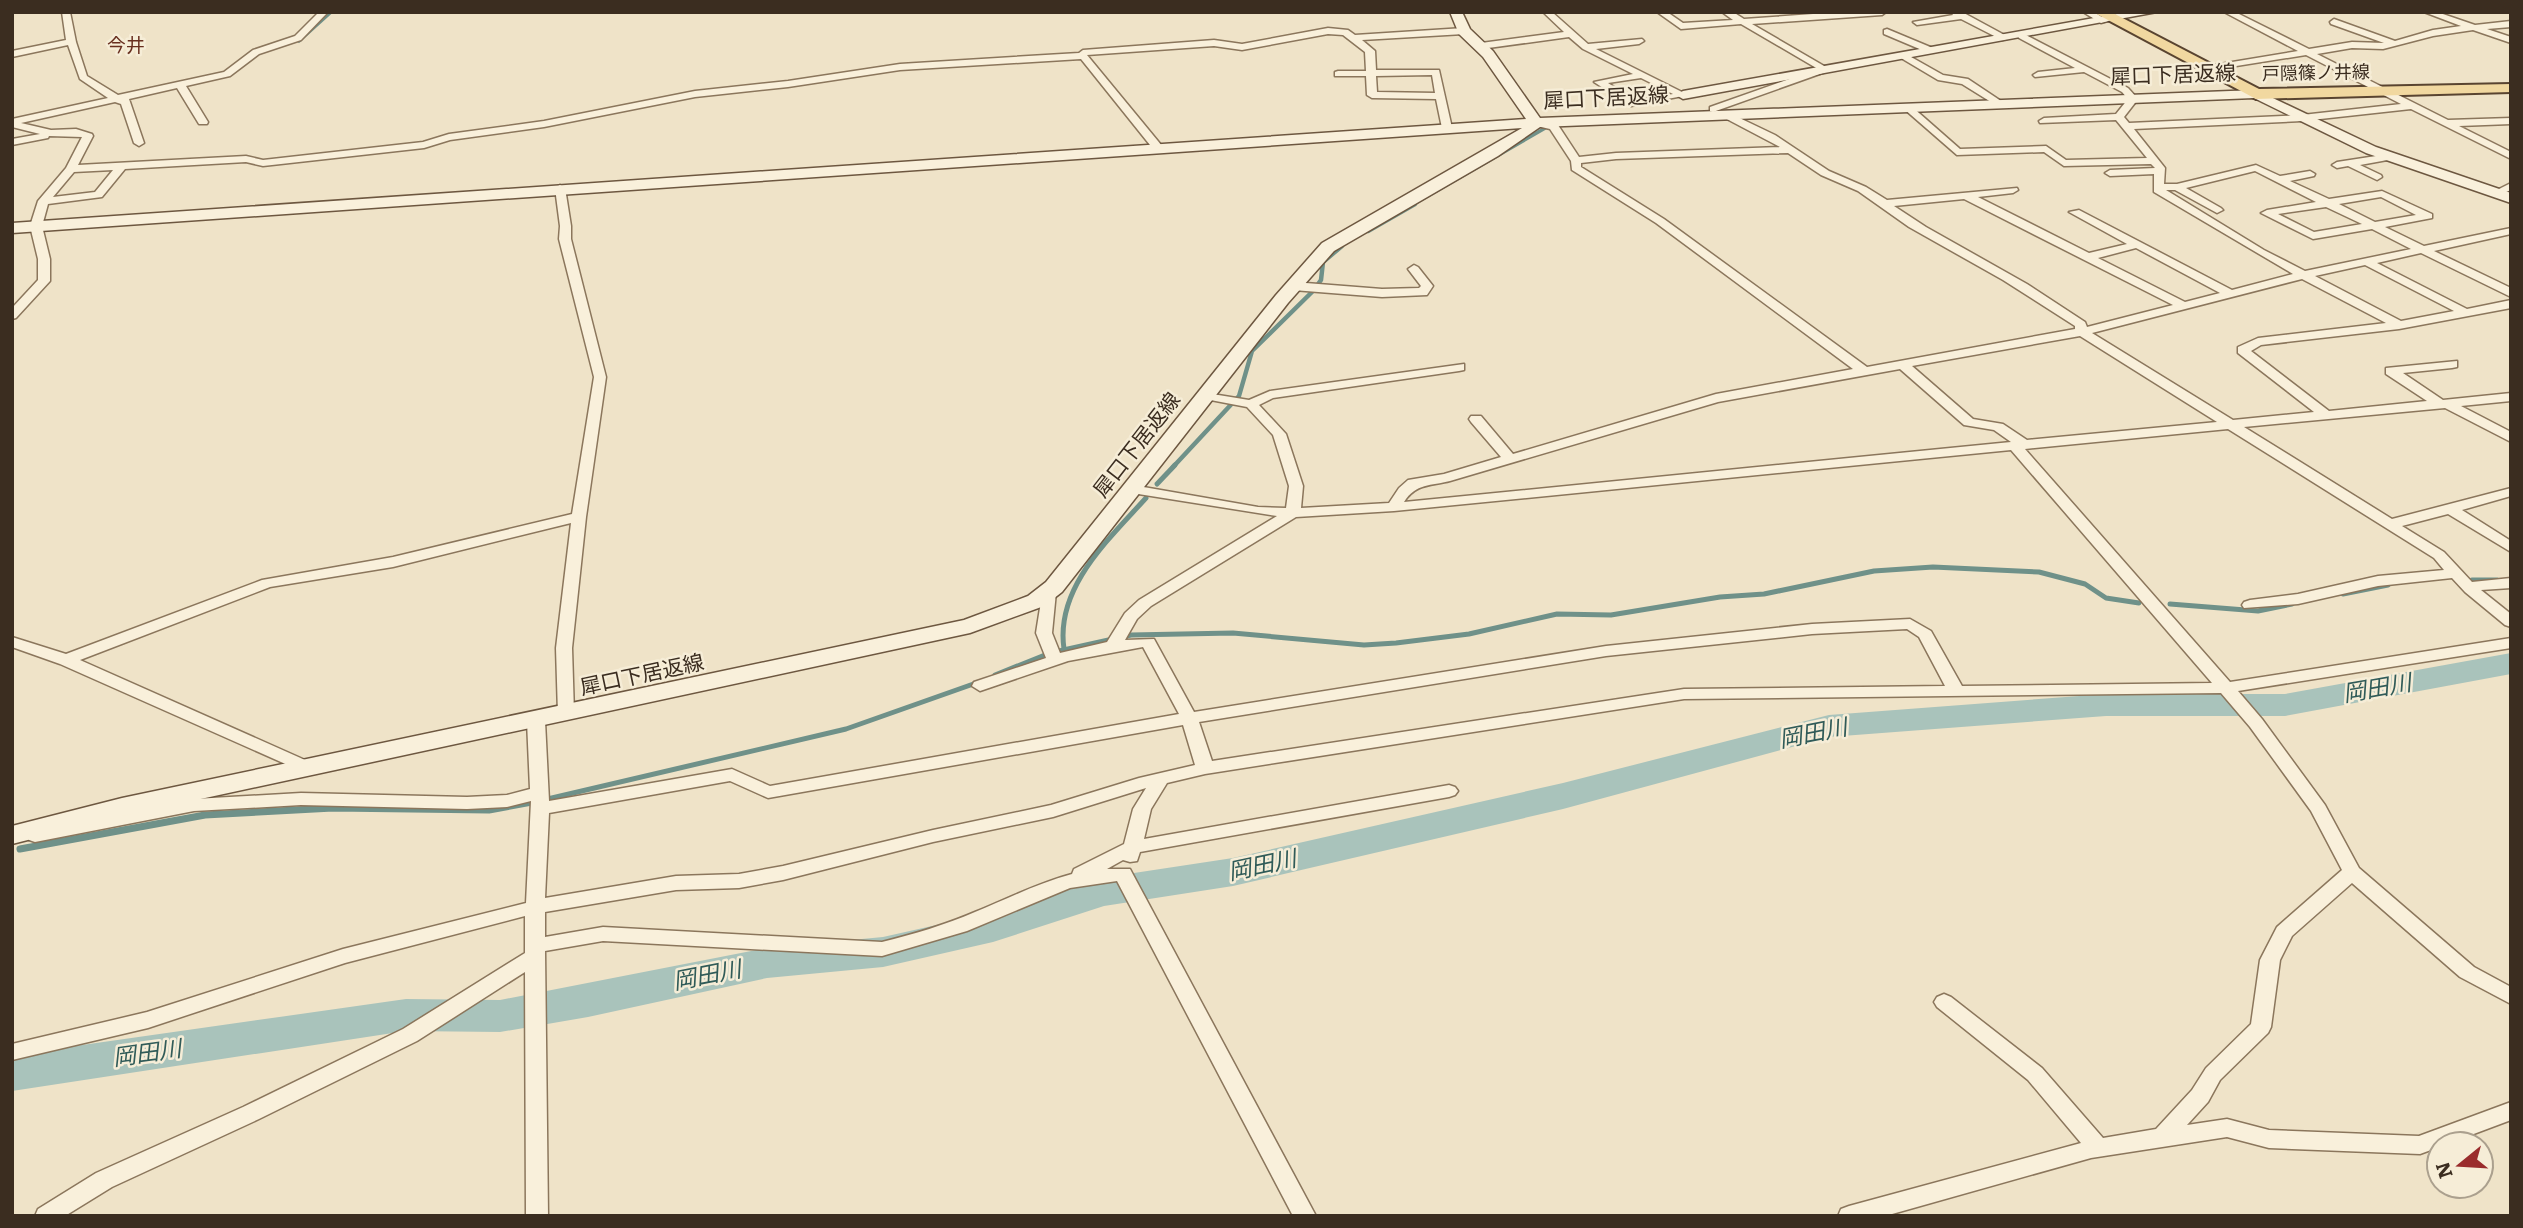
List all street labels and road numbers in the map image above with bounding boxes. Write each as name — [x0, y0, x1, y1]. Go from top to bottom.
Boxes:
street label: 犀口下居返線 — [2109, 55, 2236, 90]
street label: 戸隠篠ノ井線 — [2262, 57, 2370, 86]
street label: 犀口下居返線 — [1542, 77, 1670, 114]
street label: 犀口下居返線 — [1084, 384, 1186, 503]
street label: 犀口下居返線 — [577, 644, 706, 701]

